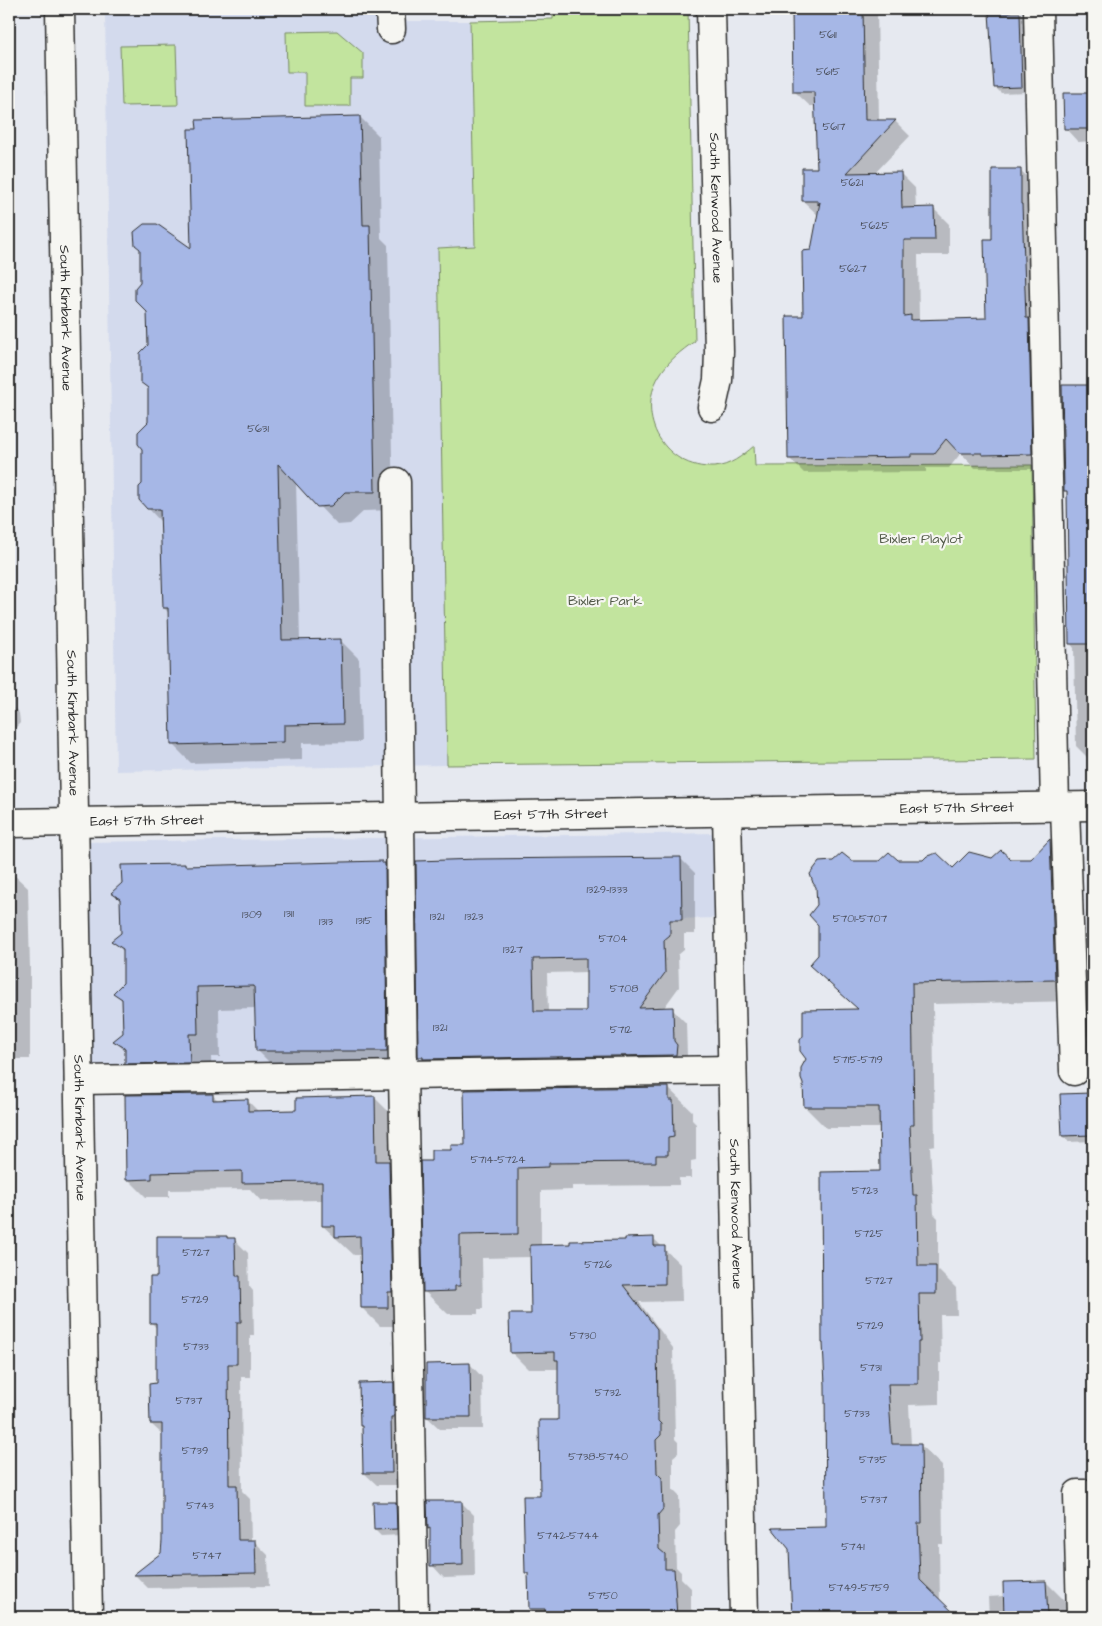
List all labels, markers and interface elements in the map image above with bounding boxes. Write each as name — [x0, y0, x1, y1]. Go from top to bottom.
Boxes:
house number: 5611 — [819, 27, 837, 42]
house number: 5615 — [816, 64, 840, 79]
house number: 5617 — [823, 119, 846, 134]
street label: South Kenwood Avenue — [704, 132, 727, 284]
house number: 5621 — [841, 175, 864, 190]
house number: 5625 — [861, 218, 890, 233]
street label: South Kimbark Avenue — [54, 245, 77, 392]
house number: 5627 — [839, 261, 867, 276]
house number: 5631 — [247, 421, 269, 436]
park label: Bixler Playlot — [879, 529, 963, 549]
park label: Bixler Park — [568, 591, 642, 611]
street label: South Kimbark Avenue — [61, 650, 84, 797]
street label: East 57th Street — [900, 797, 1014, 819]
street label: East 57th Street — [494, 804, 608, 825]
street label: East 57th Street — [90, 810, 204, 832]
house number: 1329-1333 — [586, 882, 628, 897]
house number: 1311 — [284, 906, 294, 921]
house number: 1309 — [242, 907, 262, 922]
house number: 1321 — [430, 909, 445, 924]
house number: 1323 — [465, 909, 484, 924]
house number: 5701-5707 — [833, 911, 888, 926]
house number: 1315 — [356, 913, 372, 928]
house number: 1313 — [319, 914, 333, 929]
house number: 5704 — [599, 931, 628, 946]
house number: 1327 — [503, 942, 523, 957]
house number: 5708 — [610, 981, 638, 996]
house number: 1321 — [433, 1020, 448, 1035]
house number: 5712 — [610, 1022, 633, 1037]
house number: 5715-5719 — [833, 1052, 883, 1067]
street label: South Kimbark Avenue — [68, 1055, 91, 1202]
street label: South Kenwood Avenue — [724, 1138, 747, 1290]
house number: 5714-5724 — [470, 1152, 526, 1167]
house number: 5723 — [852, 1183, 879, 1198]
house number: 5725 — [855, 1226, 884, 1241]
house number: 5727 — [182, 1245, 210, 1260]
house number: 5726 — [584, 1257, 612, 1272]
house number: 5727 — [865, 1273, 893, 1288]
house number: 5729 — [181, 1292, 209, 1307]
house number: 5729 — [856, 1318, 884, 1333]
house number: 5730 — [569, 1328, 597, 1343]
house number: 5733 — [183, 1339, 209, 1354]
house number: 5731 — [860, 1360, 882, 1375]
house number: 5732 — [595, 1385, 622, 1400]
house number: 5737 — [176, 1393, 203, 1408]
house number: 5733 — [844, 1406, 870, 1421]
house number: 5739 — [182, 1443, 208, 1458]
house number: 5738-5740 — [568, 1449, 628, 1464]
house number: 5735 — [859, 1452, 887, 1467]
house number: 5737 — [861, 1492, 888, 1507]
house number: 5743 — [186, 1498, 214, 1513]
house number: 5742-5744 — [537, 1528, 599, 1543]
house number: 5741 — [841, 1539, 865, 1554]
house number: 5747 — [193, 1548, 222, 1563]
house number: 5749-5759 — [829, 1580, 889, 1595]
house number: 5750 — [588, 1588, 618, 1603]

